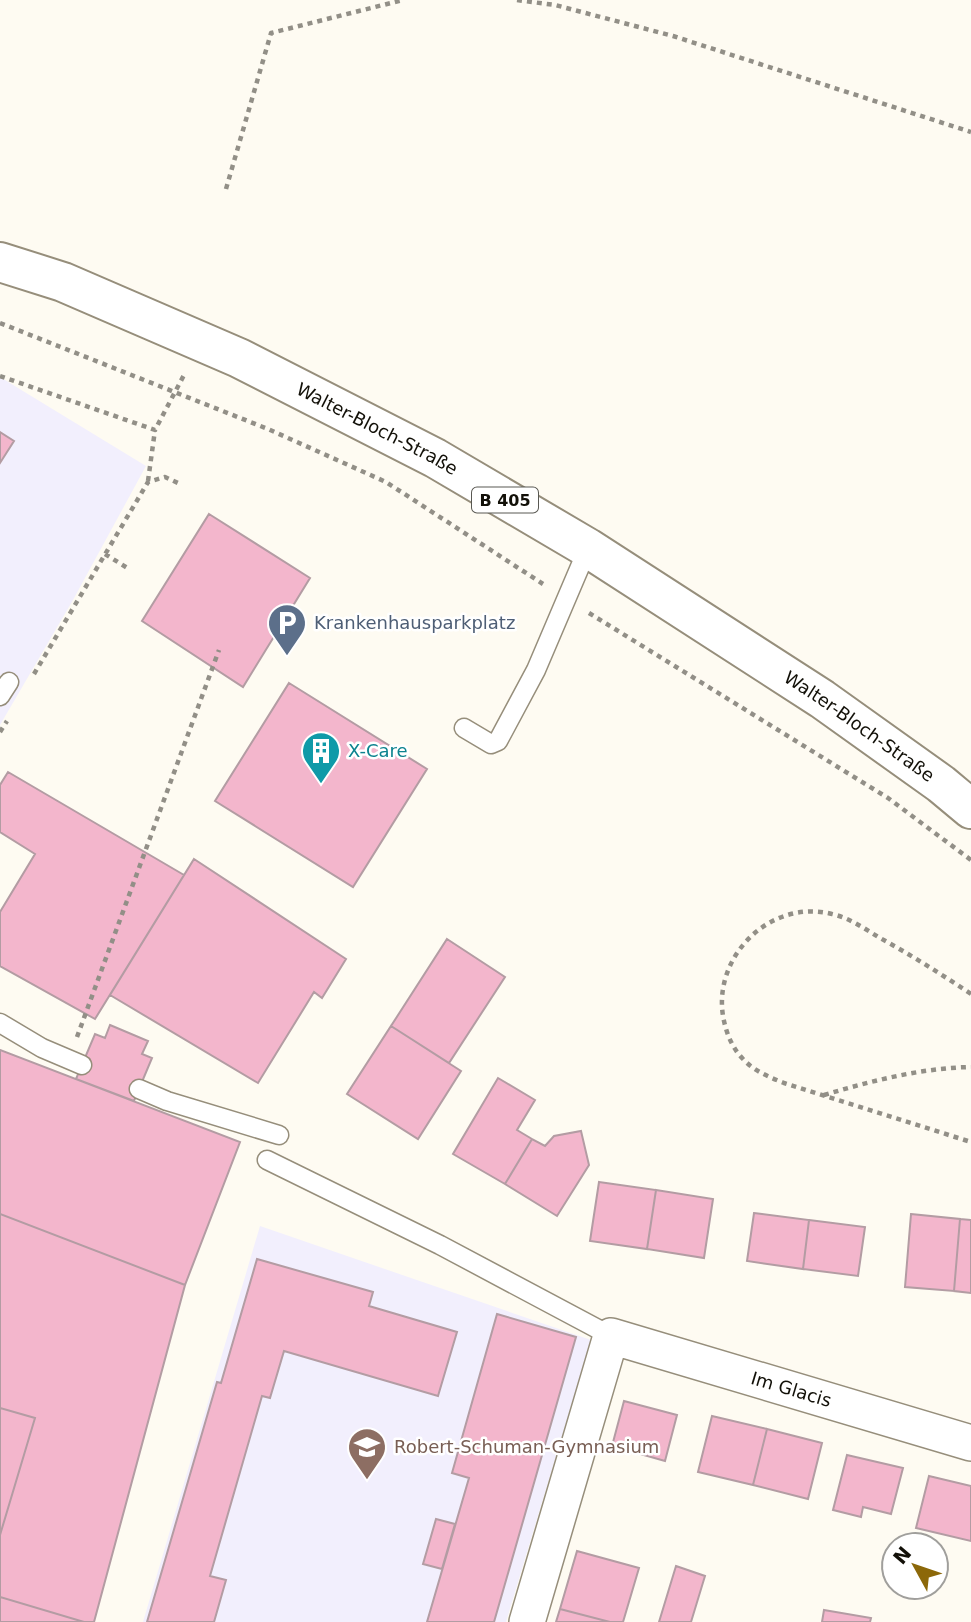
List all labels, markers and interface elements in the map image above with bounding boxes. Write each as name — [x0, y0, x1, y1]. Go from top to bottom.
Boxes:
street label: Walter-Bloch-Straße — [293, 378, 462, 479]
road number: B 405 — [472, 488, 538, 512]
parking icon: Krankenhausparkplatz — [266, 602, 308, 657]
place label: Krankenhausparkplatz — [314, 612, 515, 633]
street label: Walter-Bloch-Straße — [780, 666, 939, 786]
building icon: X-Care — [300, 730, 342, 785]
place label: X-Care — [348, 740, 408, 761]
street label: Im Glacis — [749, 1367, 834, 1411]
school or university icon: Robert-Schuman-Gymnasium — [346, 1426, 388, 1481]
place label: Robert-Schuman-Gymnasium — [394, 1436, 659, 1457]
north arrow — [880, 1531, 950, 1601]
text: N — [888, 1542, 916, 1568]

